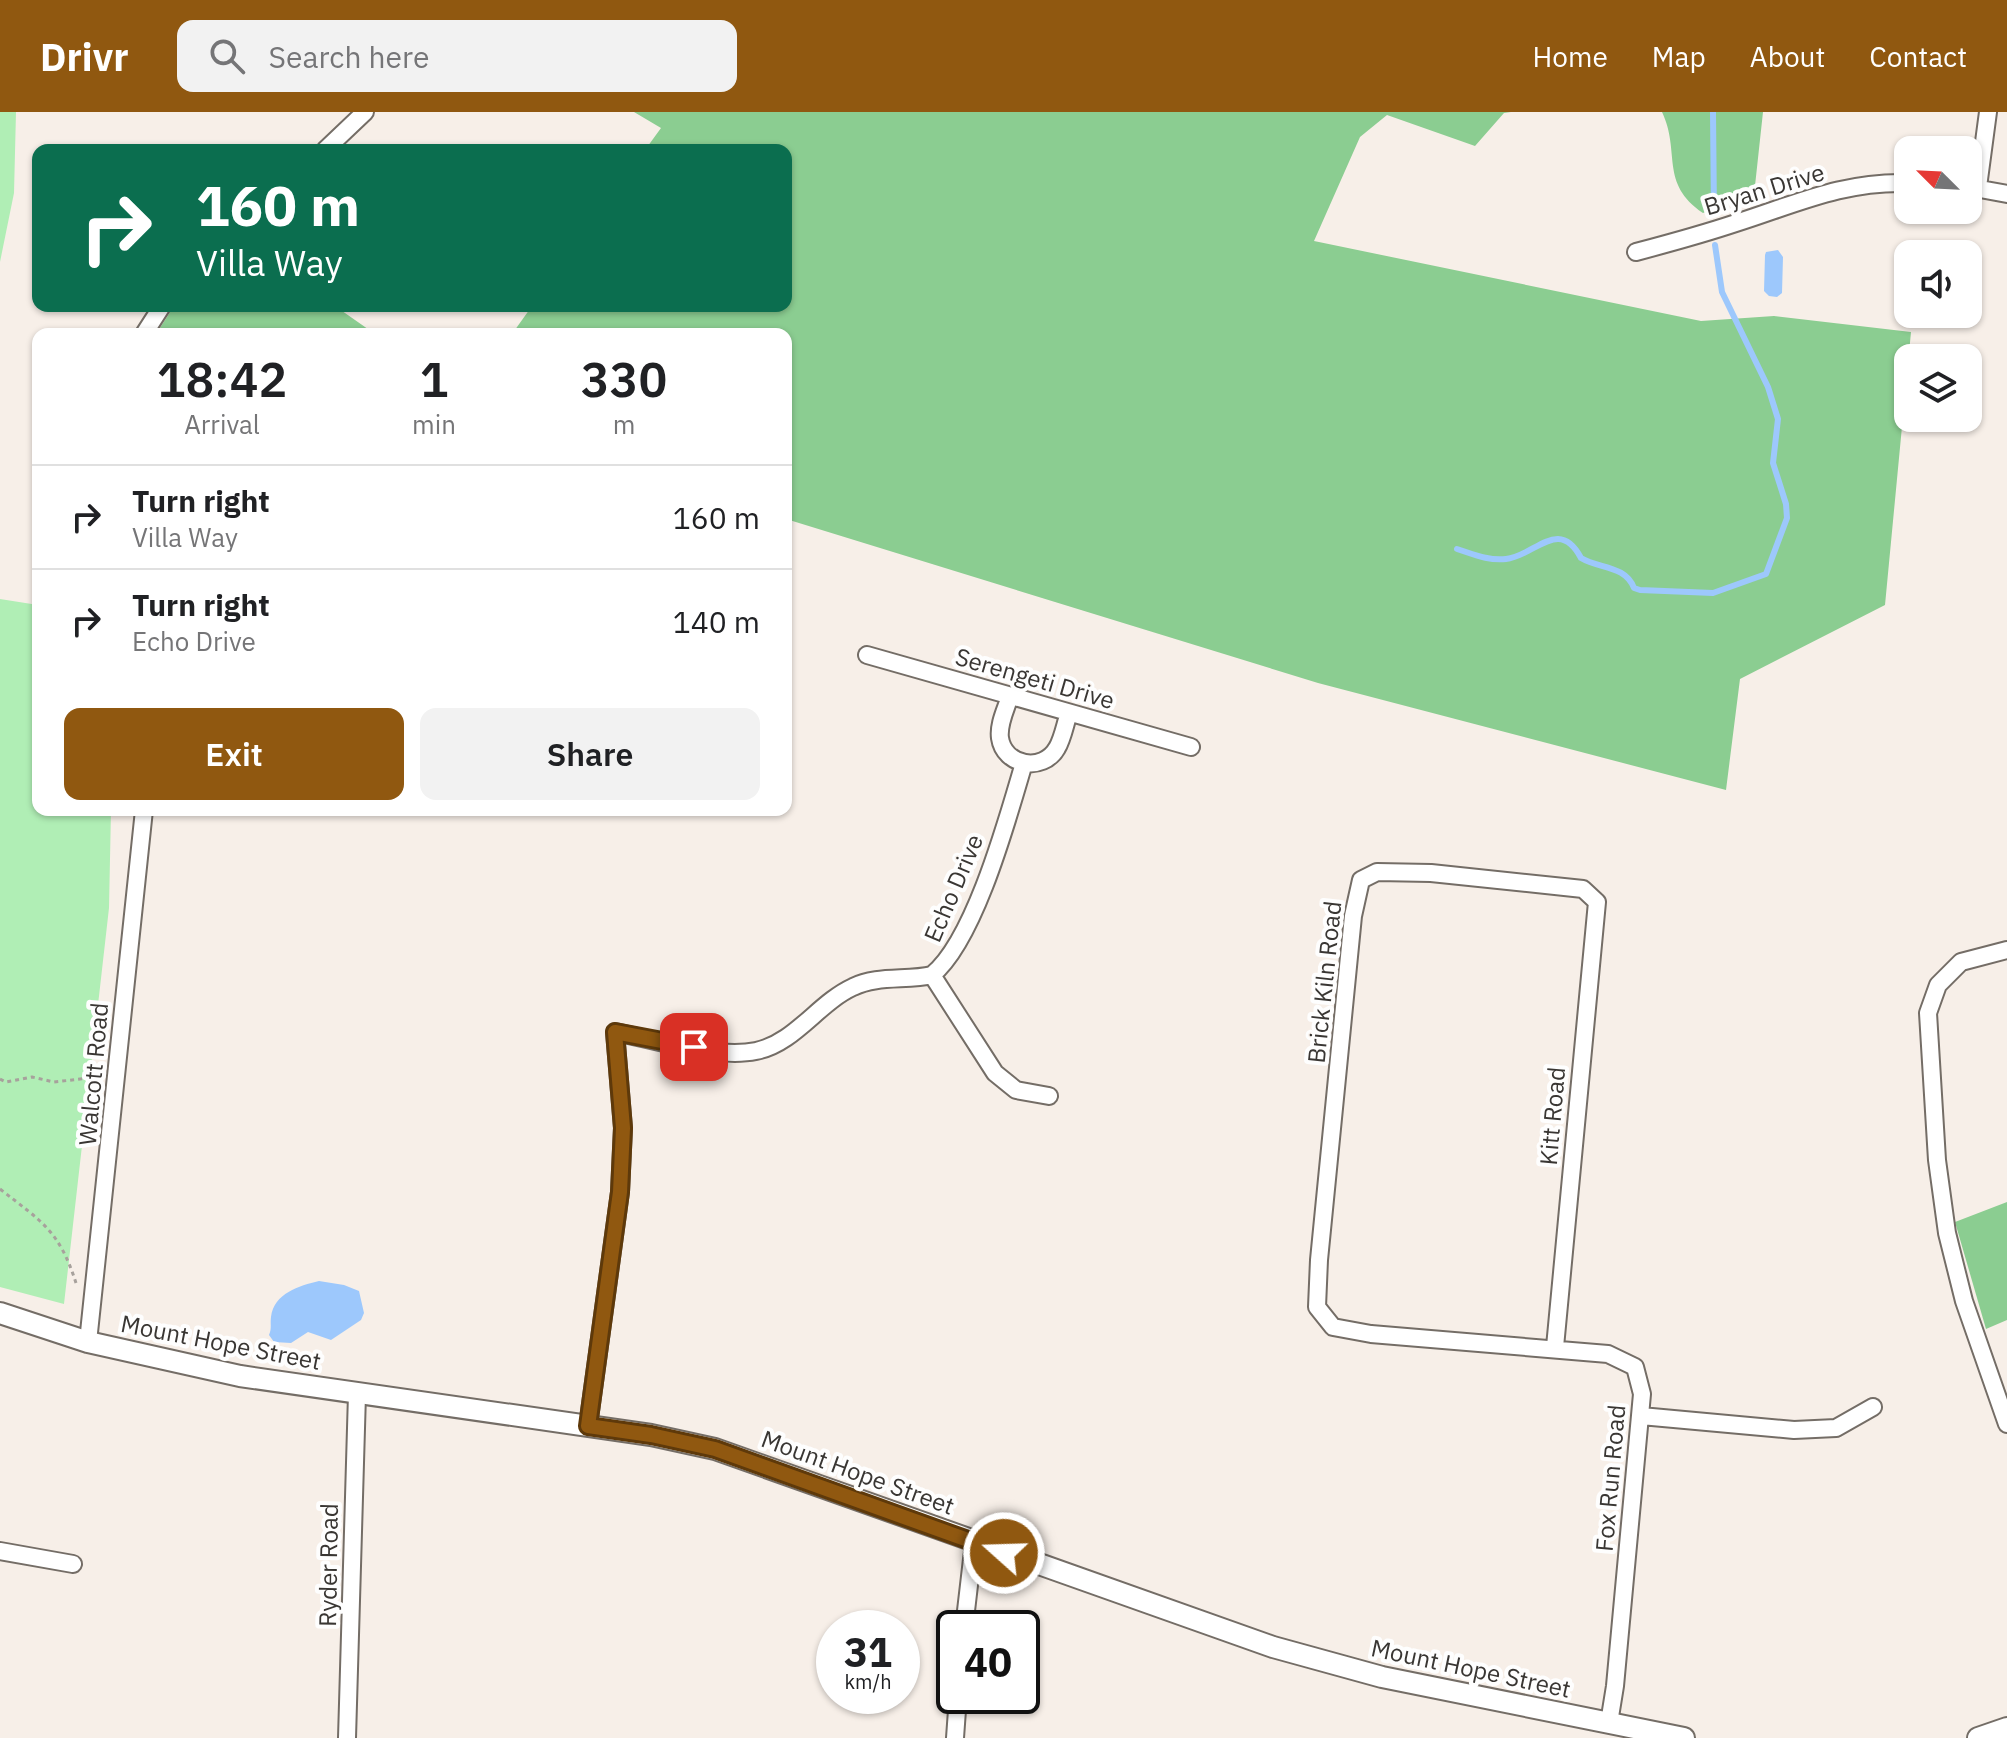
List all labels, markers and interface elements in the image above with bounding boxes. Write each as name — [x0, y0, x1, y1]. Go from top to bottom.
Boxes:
search box — [177, 20, 737, 92]
text: Drivr — [40, 32, 129, 81]
icon: search — [205, 34, 249, 78]
text: Search here — [269, 37, 429, 76]
text: Home — [1532, 38, 1608, 75]
text: Map — [1652, 38, 1706, 75]
text: About — [1750, 38, 1825, 75]
text: Contact — [1869, 38, 1967, 75]
north arrow — [1894, 136, 1982, 224]
map controls — [1894, 136, 1982, 432]
street label: Bryan Drive — [1700, 156, 1828, 222]
text: 160 m — [196, 169, 360, 241]
icon: right — [64, 176, 168, 280]
text: Villa Way — [196, 239, 343, 286]
button: sound — [1894, 240, 1982, 328]
button: layers — [1894, 344, 1982, 432]
text: 18:42 — [157, 348, 287, 410]
text: 1 — [420, 348, 448, 410]
text: 330 — [581, 348, 667, 410]
text: Arrival — [184, 407, 260, 441]
text: min — [412, 407, 456, 441]
text: m — [613, 407, 635, 441]
text: Turn right — [132, 481, 270, 520]
icon: right — [64, 495, 108, 539]
text: 160 m — [673, 498, 760, 537]
text: Villa Way — [132, 520, 238, 554]
text: Turn right — [132, 585, 270, 624]
icon: right — [64, 599, 108, 643]
text: 140 m — [673, 602, 760, 641]
text: Echo Drive — [132, 624, 256, 658]
street label: Serengeti Drive — [952, 640, 1118, 716]
button: Exit — [64, 708, 404, 800]
button: Share — [420, 708, 760, 800]
street label: Echo Drive — [916, 829, 990, 947]
street label: Brick Kiln Road — [1300, 899, 1348, 1065]
street label: Walcott Road — [71, 1001, 115, 1147]
pin — [660, 1013, 728, 1081]
icon: arrive — [672, 1025, 716, 1069]
street label: Kitt Road — [1532, 1065, 1572, 1167]
street label: Mount Hope Street — [118, 1307, 324, 1377]
street label: Fox Run Road — [1588, 1403, 1632, 1553]
street label: Mount Hope Street — [757, 1422, 959, 1522]
street label: Ryder Road — [311, 1503, 345, 1627]
position arrow — [962, 1511, 1046, 1595]
speed limit sign: 40 — [936, 1610, 1040, 1714]
text: 31 — [844, 1626, 892, 1678]
street label: Mount Hope Street — [1368, 1631, 1574, 1705]
text: km/h — [844, 1668, 892, 1695]

